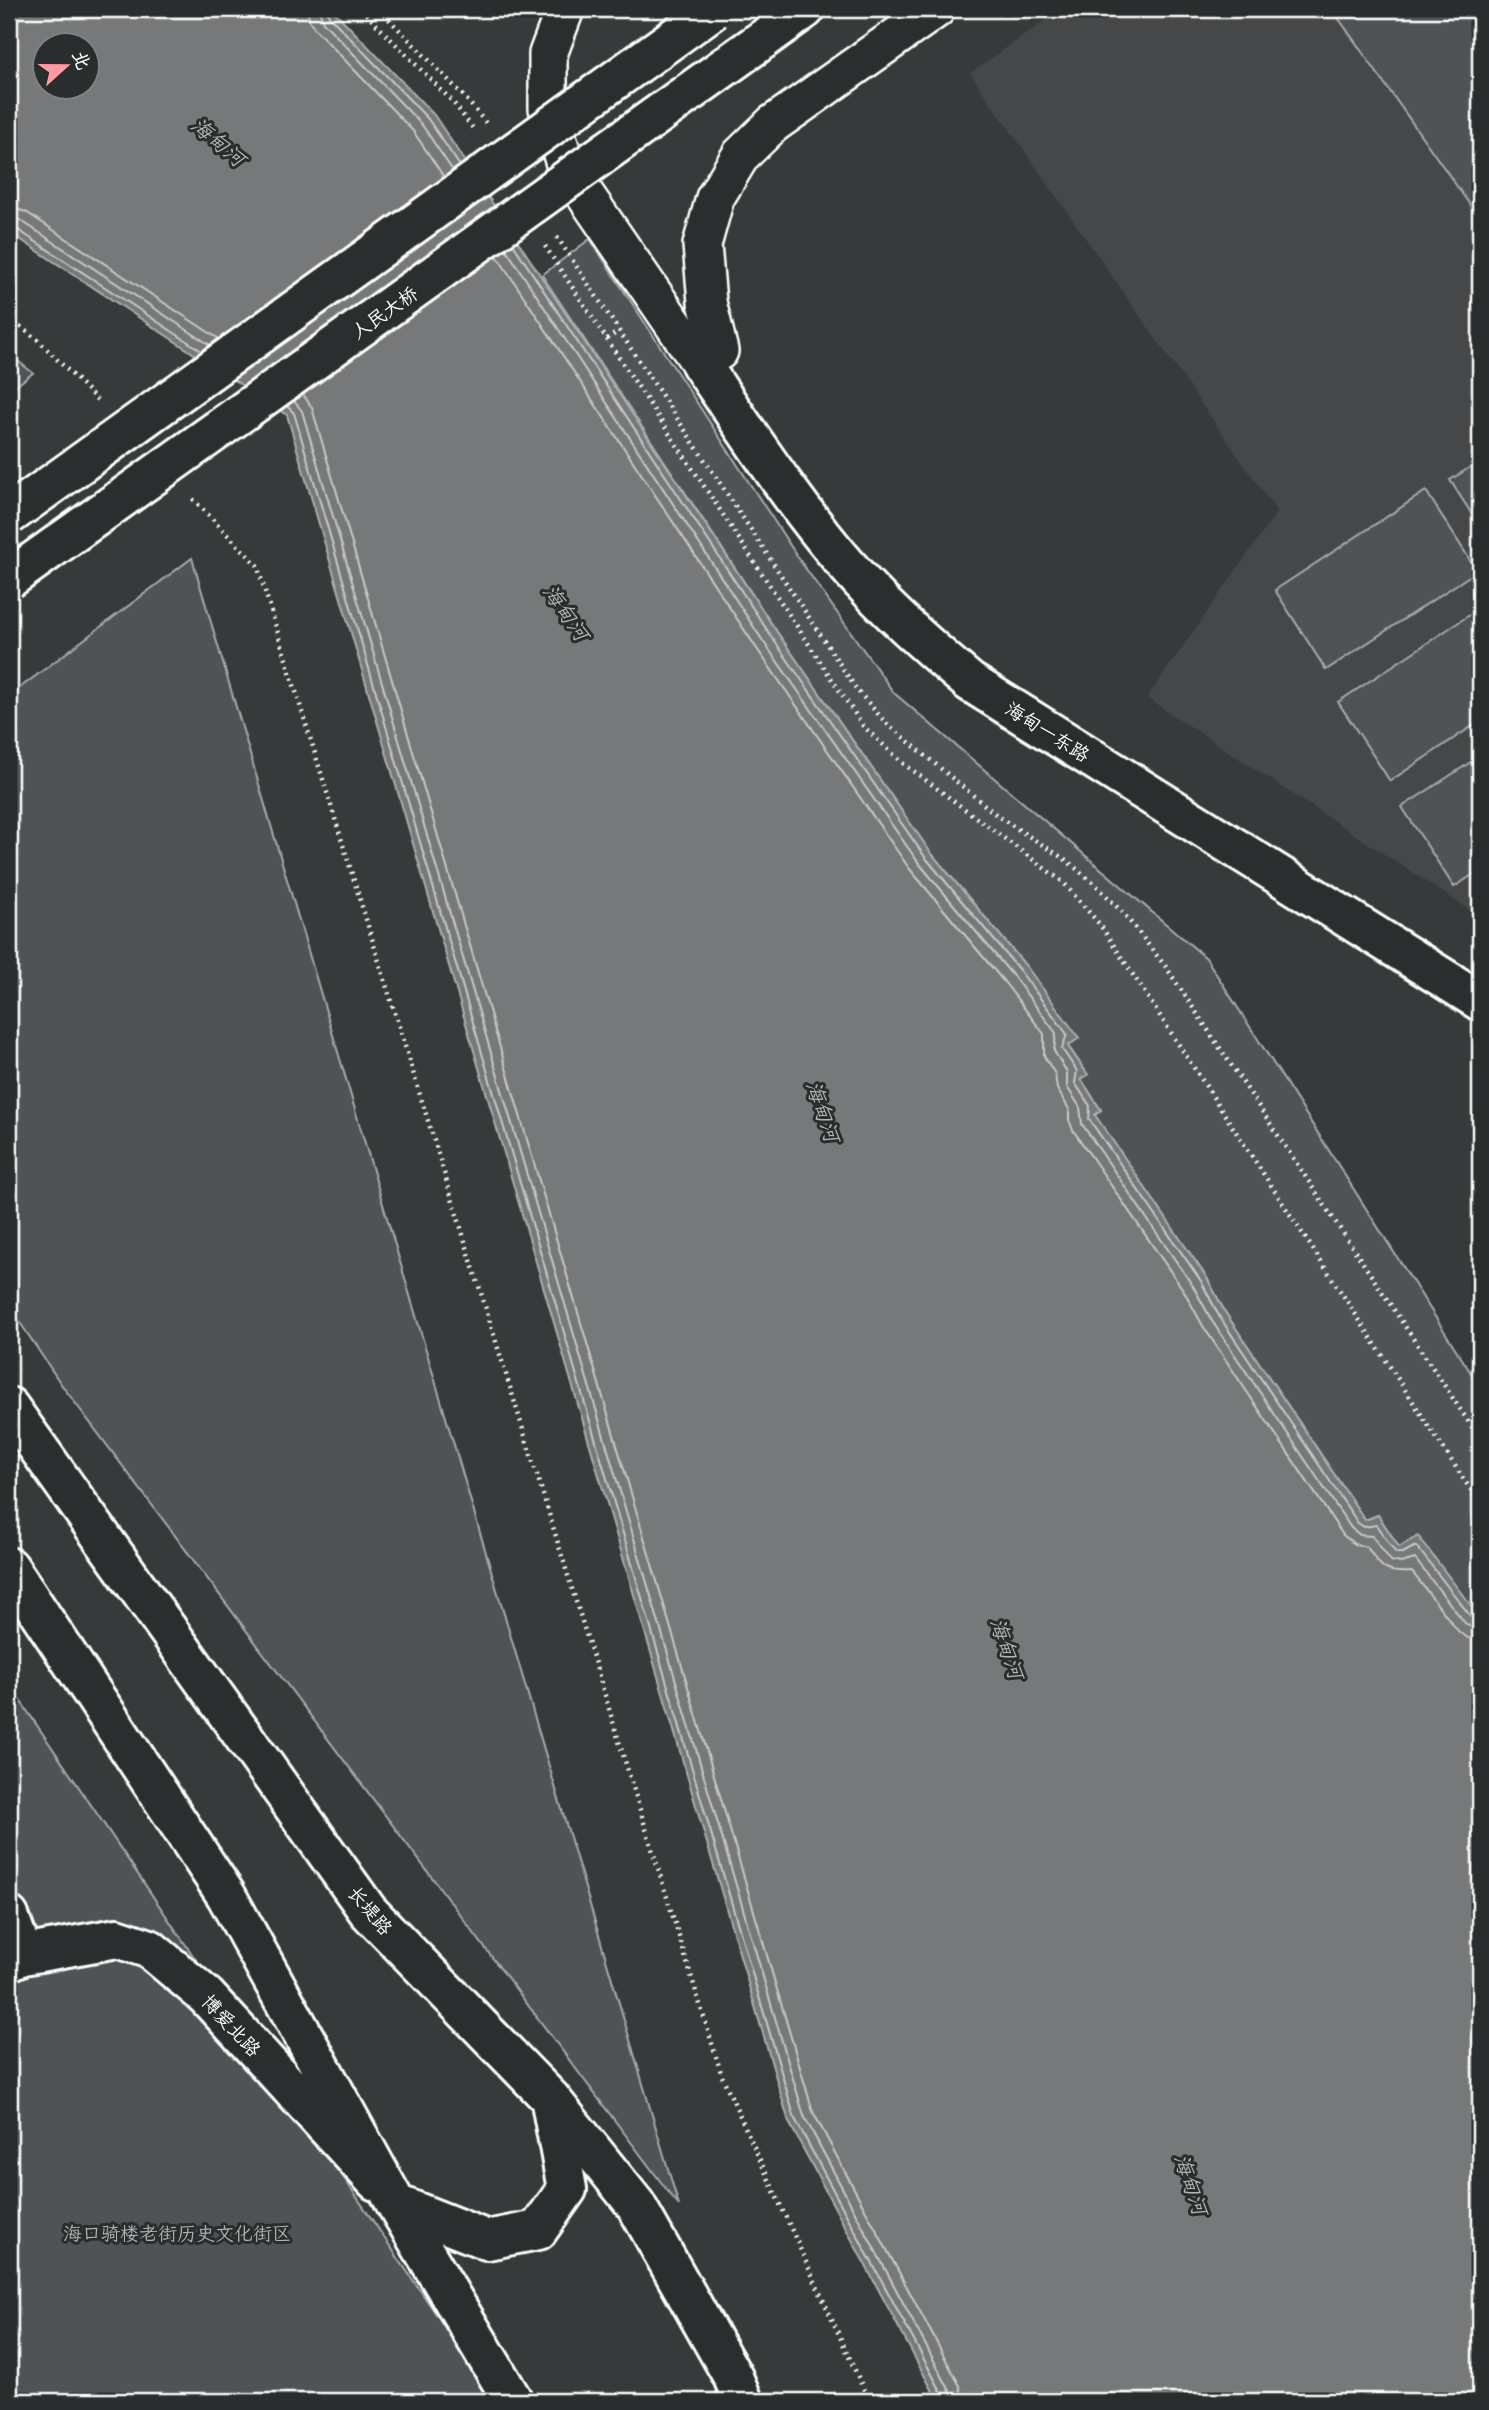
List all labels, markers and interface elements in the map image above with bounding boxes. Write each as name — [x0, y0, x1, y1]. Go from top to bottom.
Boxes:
north arrow — [32, 32, 102, 102]
text: 北 — [67, 46, 97, 73]
water label: 海甸河 — [186, 110, 254, 174]
street label: 人民大桥 — [346, 280, 422, 344]
water label: 海甸河 — [538, 578, 598, 648]
street label: 海甸一东路 — [1001, 695, 1095, 767]
water label: 海甸河 — [801, 1077, 848, 1148]
water label: 海甸河 — [985, 1614, 1032, 1685]
street label: 长堤路 — [343, 1880, 399, 1940]
street label: 博爱北路 — [197, 1989, 267, 2061]
water label: 海甸河 — [1169, 2150, 1216, 2221]
park label: 海口骑楼老街历史文化街区 — [63, 2220, 291, 2245]

